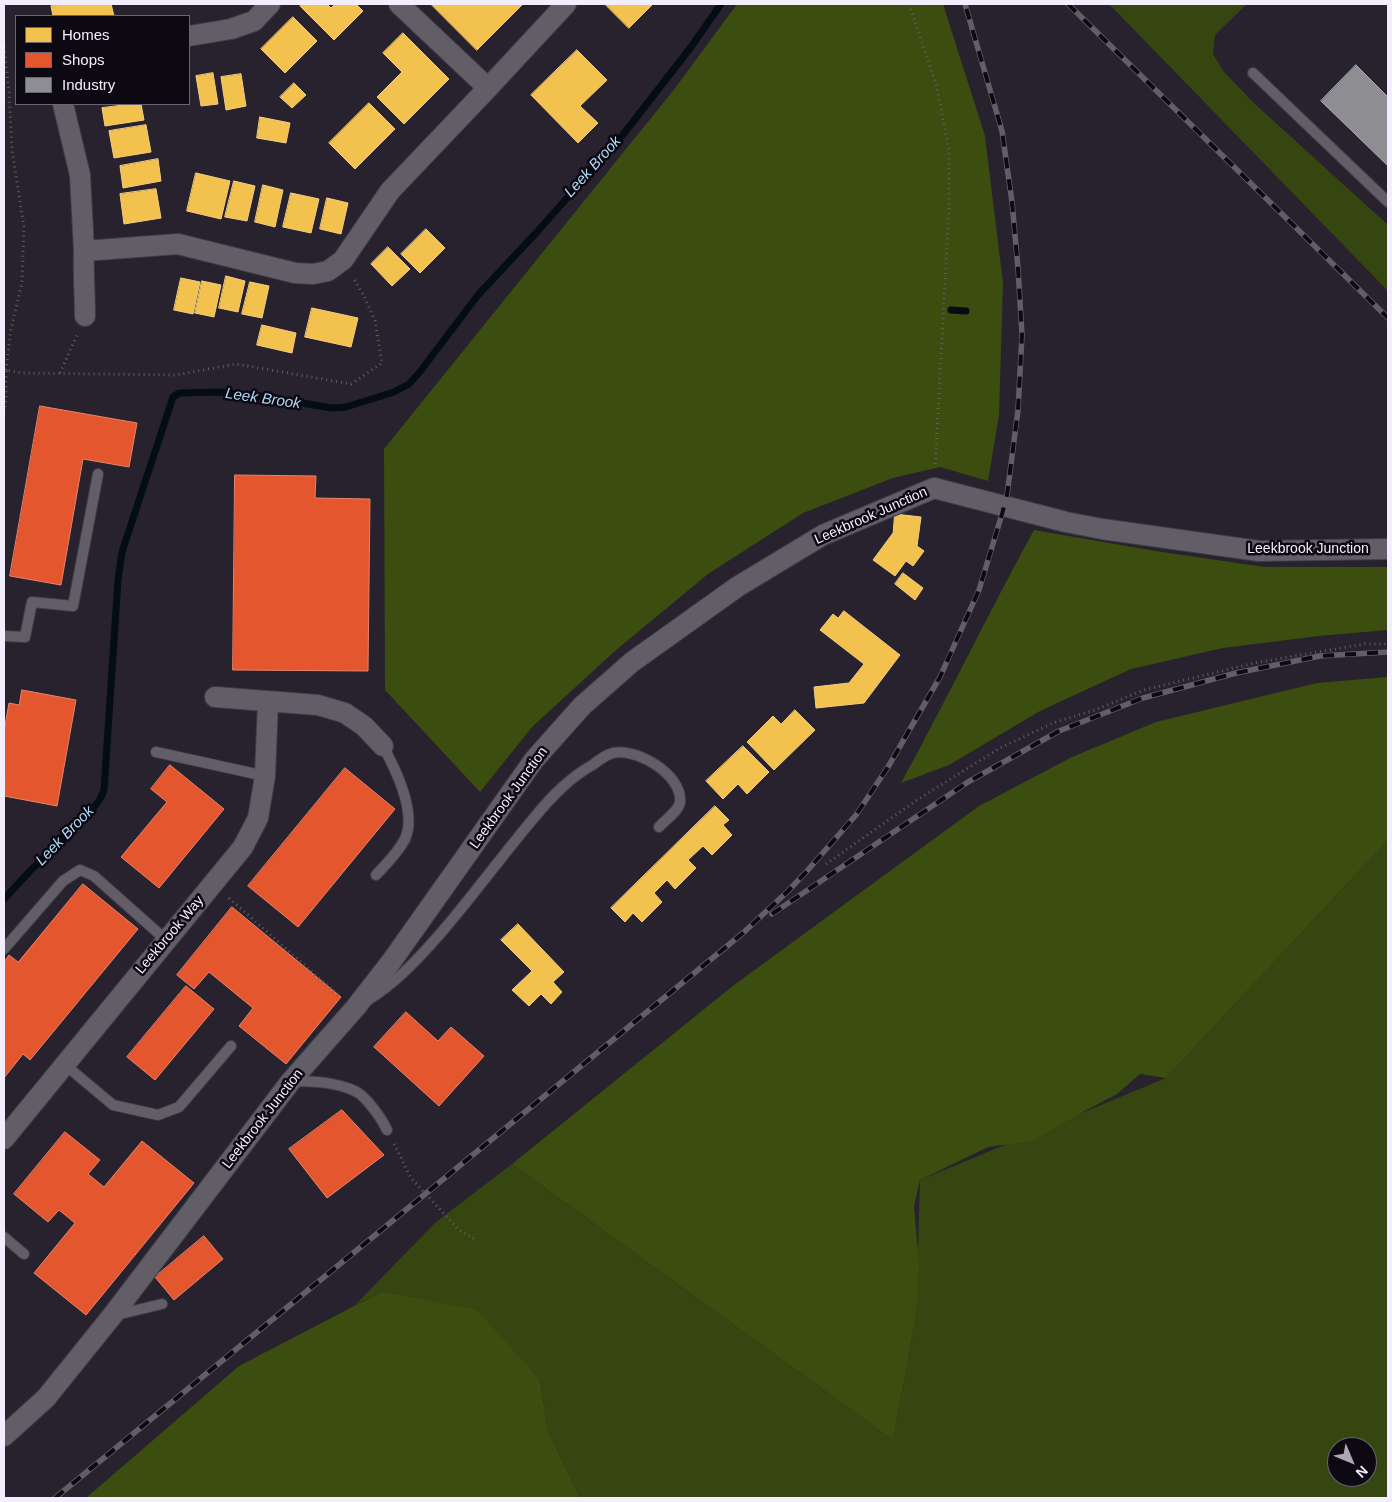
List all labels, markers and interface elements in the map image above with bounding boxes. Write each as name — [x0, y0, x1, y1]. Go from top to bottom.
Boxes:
legend — [15, 15, 190, 105]
text: Homes — [62, 26, 110, 43]
text: Shops — [62, 51, 105, 68]
text: Industry — [62, 76, 115, 93]
water label: Leek Brook — [561, 133, 625, 201]
water label: Leek Brook — [224, 385, 302, 413]
street label: Leekbrook Junction — [812, 484, 930, 548]
street label: Leekbrook Junction — [1247, 541, 1369, 557]
street label: Leekbrook Junction — [467, 744, 551, 852]
water label: Leek Brook — [32, 802, 98, 870]
street label: Leekbrook Way — [132, 893, 208, 977]
street label: Leekbrook Junction — [219, 1066, 307, 1172]
north arrow — [1327, 1437, 1377, 1487]
text: N — [1353, 1463, 1371, 1481]

